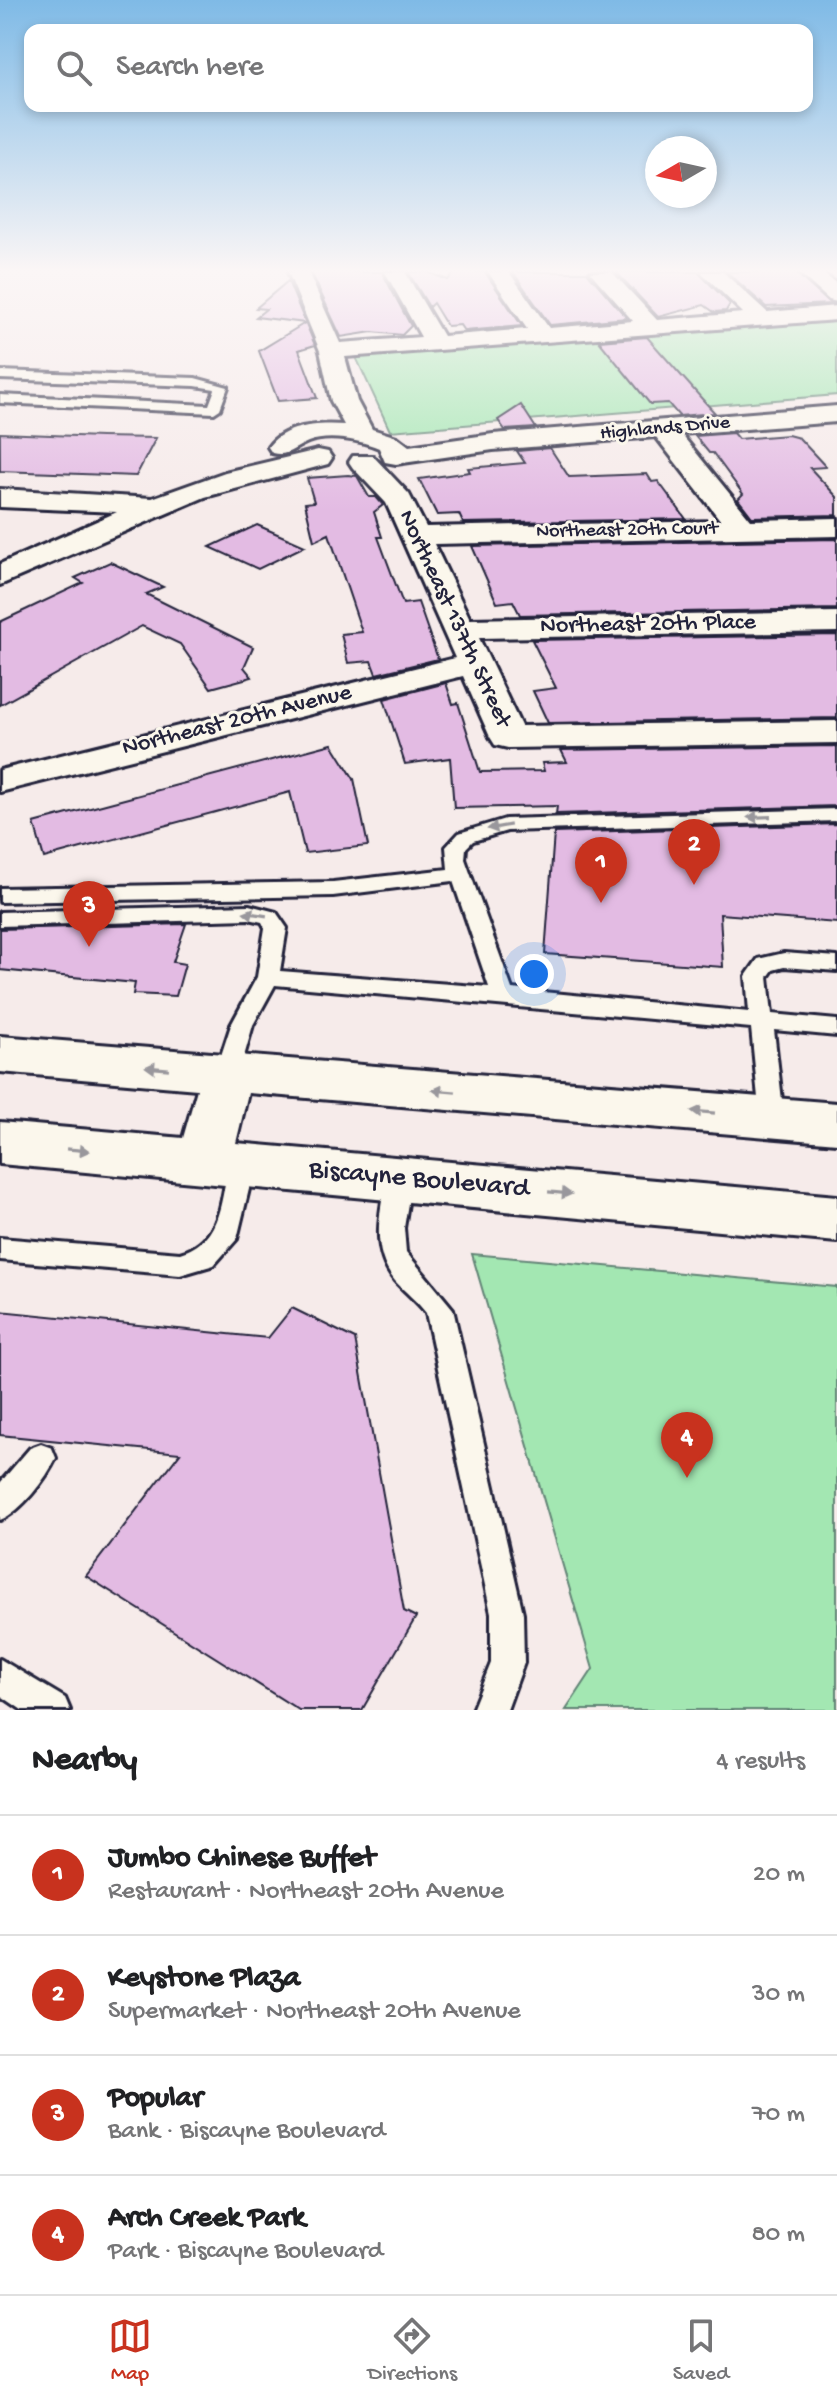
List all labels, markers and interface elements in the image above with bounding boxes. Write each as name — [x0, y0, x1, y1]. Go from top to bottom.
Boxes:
search box — [24, 24, 813, 112]
icon: search — [52, 46, 96, 90]
text: Search here — [116, 51, 264, 86]
north arrow — [645, 136, 717, 208]
street label: Highlands Drive — [599, 412, 732, 446]
street label: Northeast 137th Street — [391, 506, 518, 734]
street label: Northeast 20th Court — [536, 518, 720, 544]
street label: Northeast 20th Place — [540, 609, 757, 641]
street label: Northeast 20th Avenue — [119, 678, 355, 764]
one-way arrow — [746, 811, 771, 824]
pin: 2 — [668, 819, 720, 885]
one-way arrow — [487, 821, 512, 833]
pin: 1 — [575, 837, 627, 903]
pin: 3 — [63, 881, 115, 947]
one-way arrow — [242, 908, 267, 920]
your location — [514, 954, 554, 994]
one-way arrow — [144, 1061, 169, 1074]
one-way arrow — [431, 1084, 456, 1097]
one-way arrow — [691, 1105, 716, 1118]
one-way arrow — [66, 1143, 91, 1156]
street label: Biscayne Boulevard — [307, 1154, 533, 1206]
one-way arrow — [548, 1187, 573, 1200]
pin: 4 — [661, 1412, 713, 1478]
text: Nearby — [32, 1742, 137, 1782]
text: 4 results — [716, 1747, 805, 1778]
text: Jumbo Chinese Buffet — [108, 1842, 376, 1877]
text: 1 — [53, 1860, 63, 1891]
text: 20 m — [753, 1860, 805, 1891]
text: Restaurant · Northeast 20th Avenue — [108, 1877, 504, 1908]
text: Keystone Plaza — [108, 1962, 300, 1997]
text: 2 — [52, 1980, 64, 2011]
text: 30 m — [752, 1980, 805, 2011]
text: Supermarket · Northeast 20th Avenue — [108, 1997, 521, 2028]
text: Popular — [108, 2082, 203, 2117]
text: 3 — [51, 2100, 65, 2131]
text: 70 m — [752, 2100, 805, 2131]
text: Bank · Biscayne Boulevard — [108, 2117, 385, 2148]
text: Arch Creek Park — [108, 2202, 305, 2237]
text: 4 — [52, 2220, 64, 2251]
text: 80 m — [751, 2220, 805, 2251]
text: Park · Biscayne Boulevard — [108, 2237, 383, 2268]
tab: Map — [108, 2314, 152, 2388]
tab: Directions — [368, 2314, 457, 2388]
tab: Saved — [673, 2314, 729, 2388]

